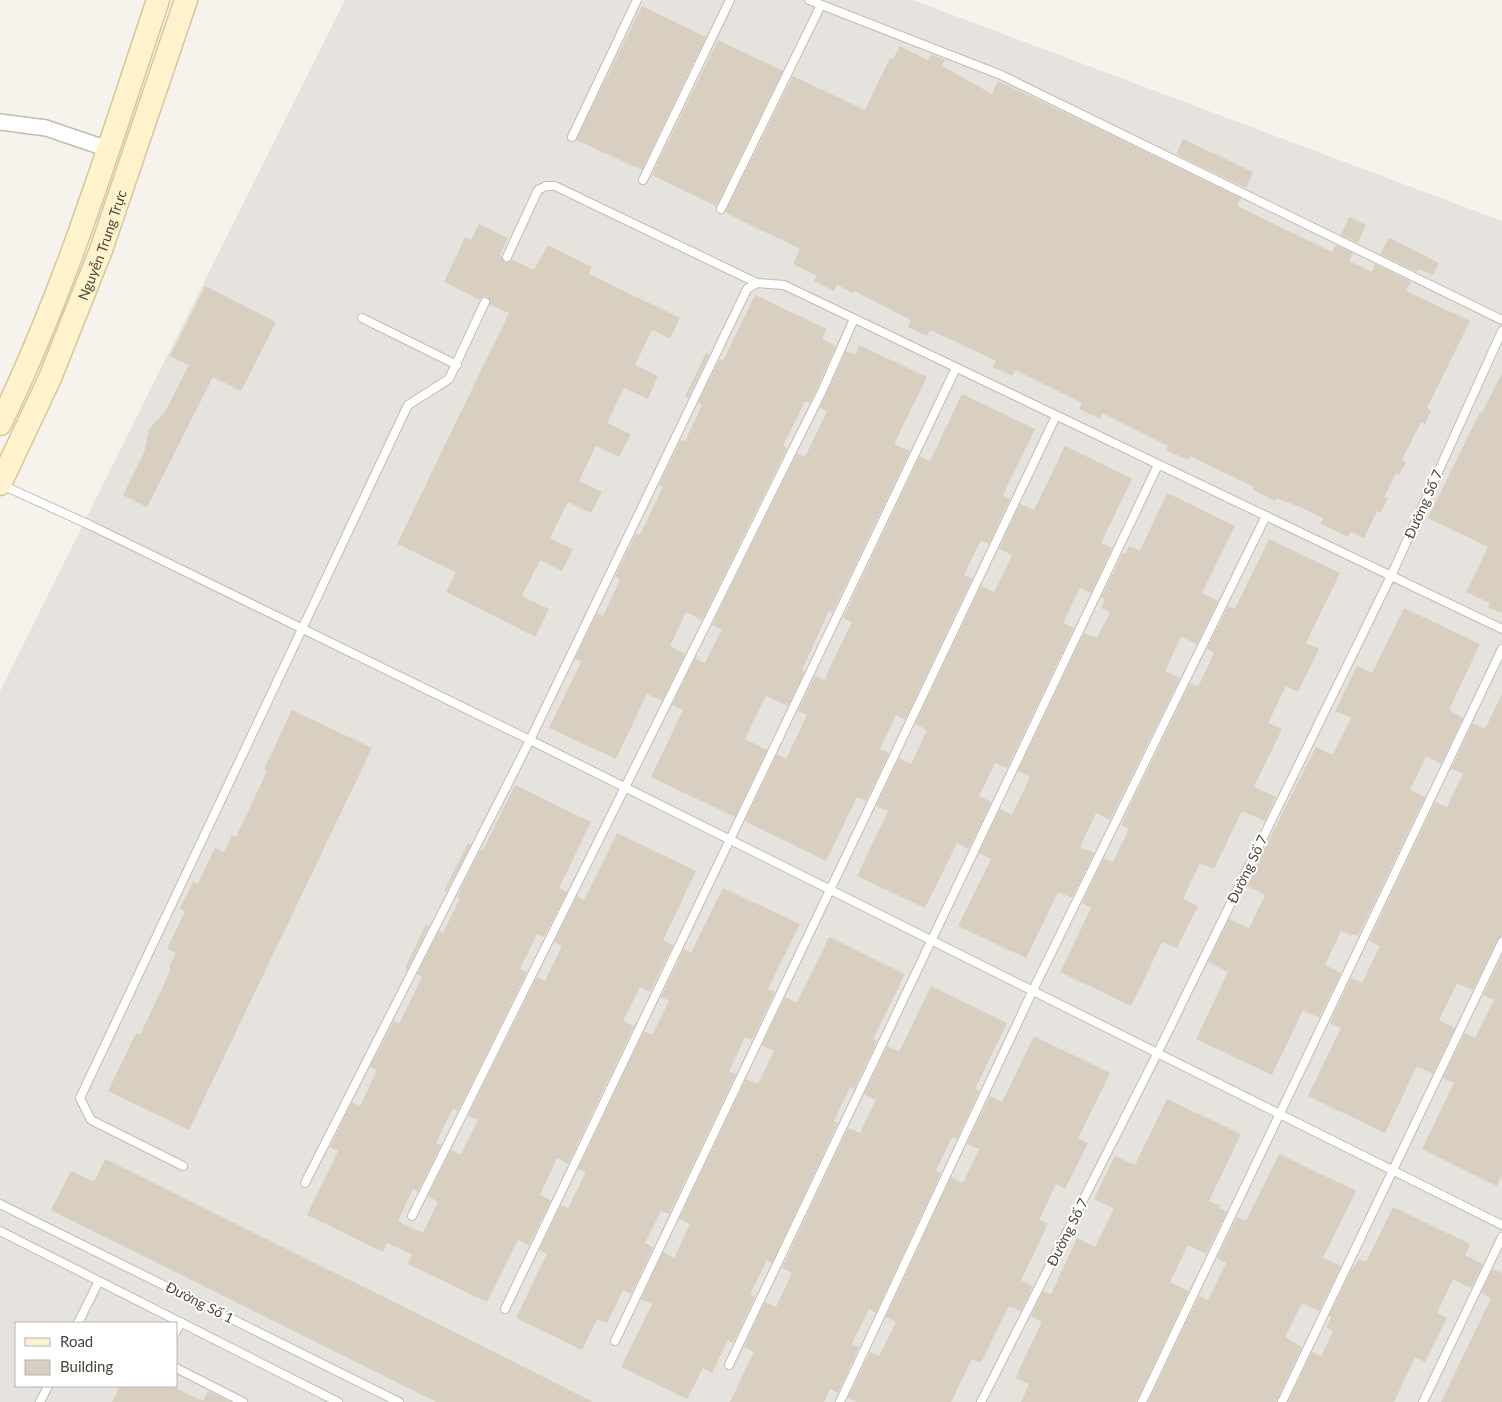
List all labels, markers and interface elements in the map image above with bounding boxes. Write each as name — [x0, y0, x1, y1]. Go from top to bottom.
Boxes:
street label: Nguyễn Trung Trực — [73, 187, 129, 302]
street label: Đường Số 7 — [1400, 467, 1446, 541]
street label: Đường Số 7 — [1223, 832, 1271, 906]
street label: Đường Số 7 — [1043, 1195, 1091, 1269]
street label: Đường Số 1 — [163, 1278, 237, 1326]
legend — [15, 1322, 178, 1387]
text: Road — [60, 1332, 93, 1350]
text: Building — [60, 1357, 113, 1375]

